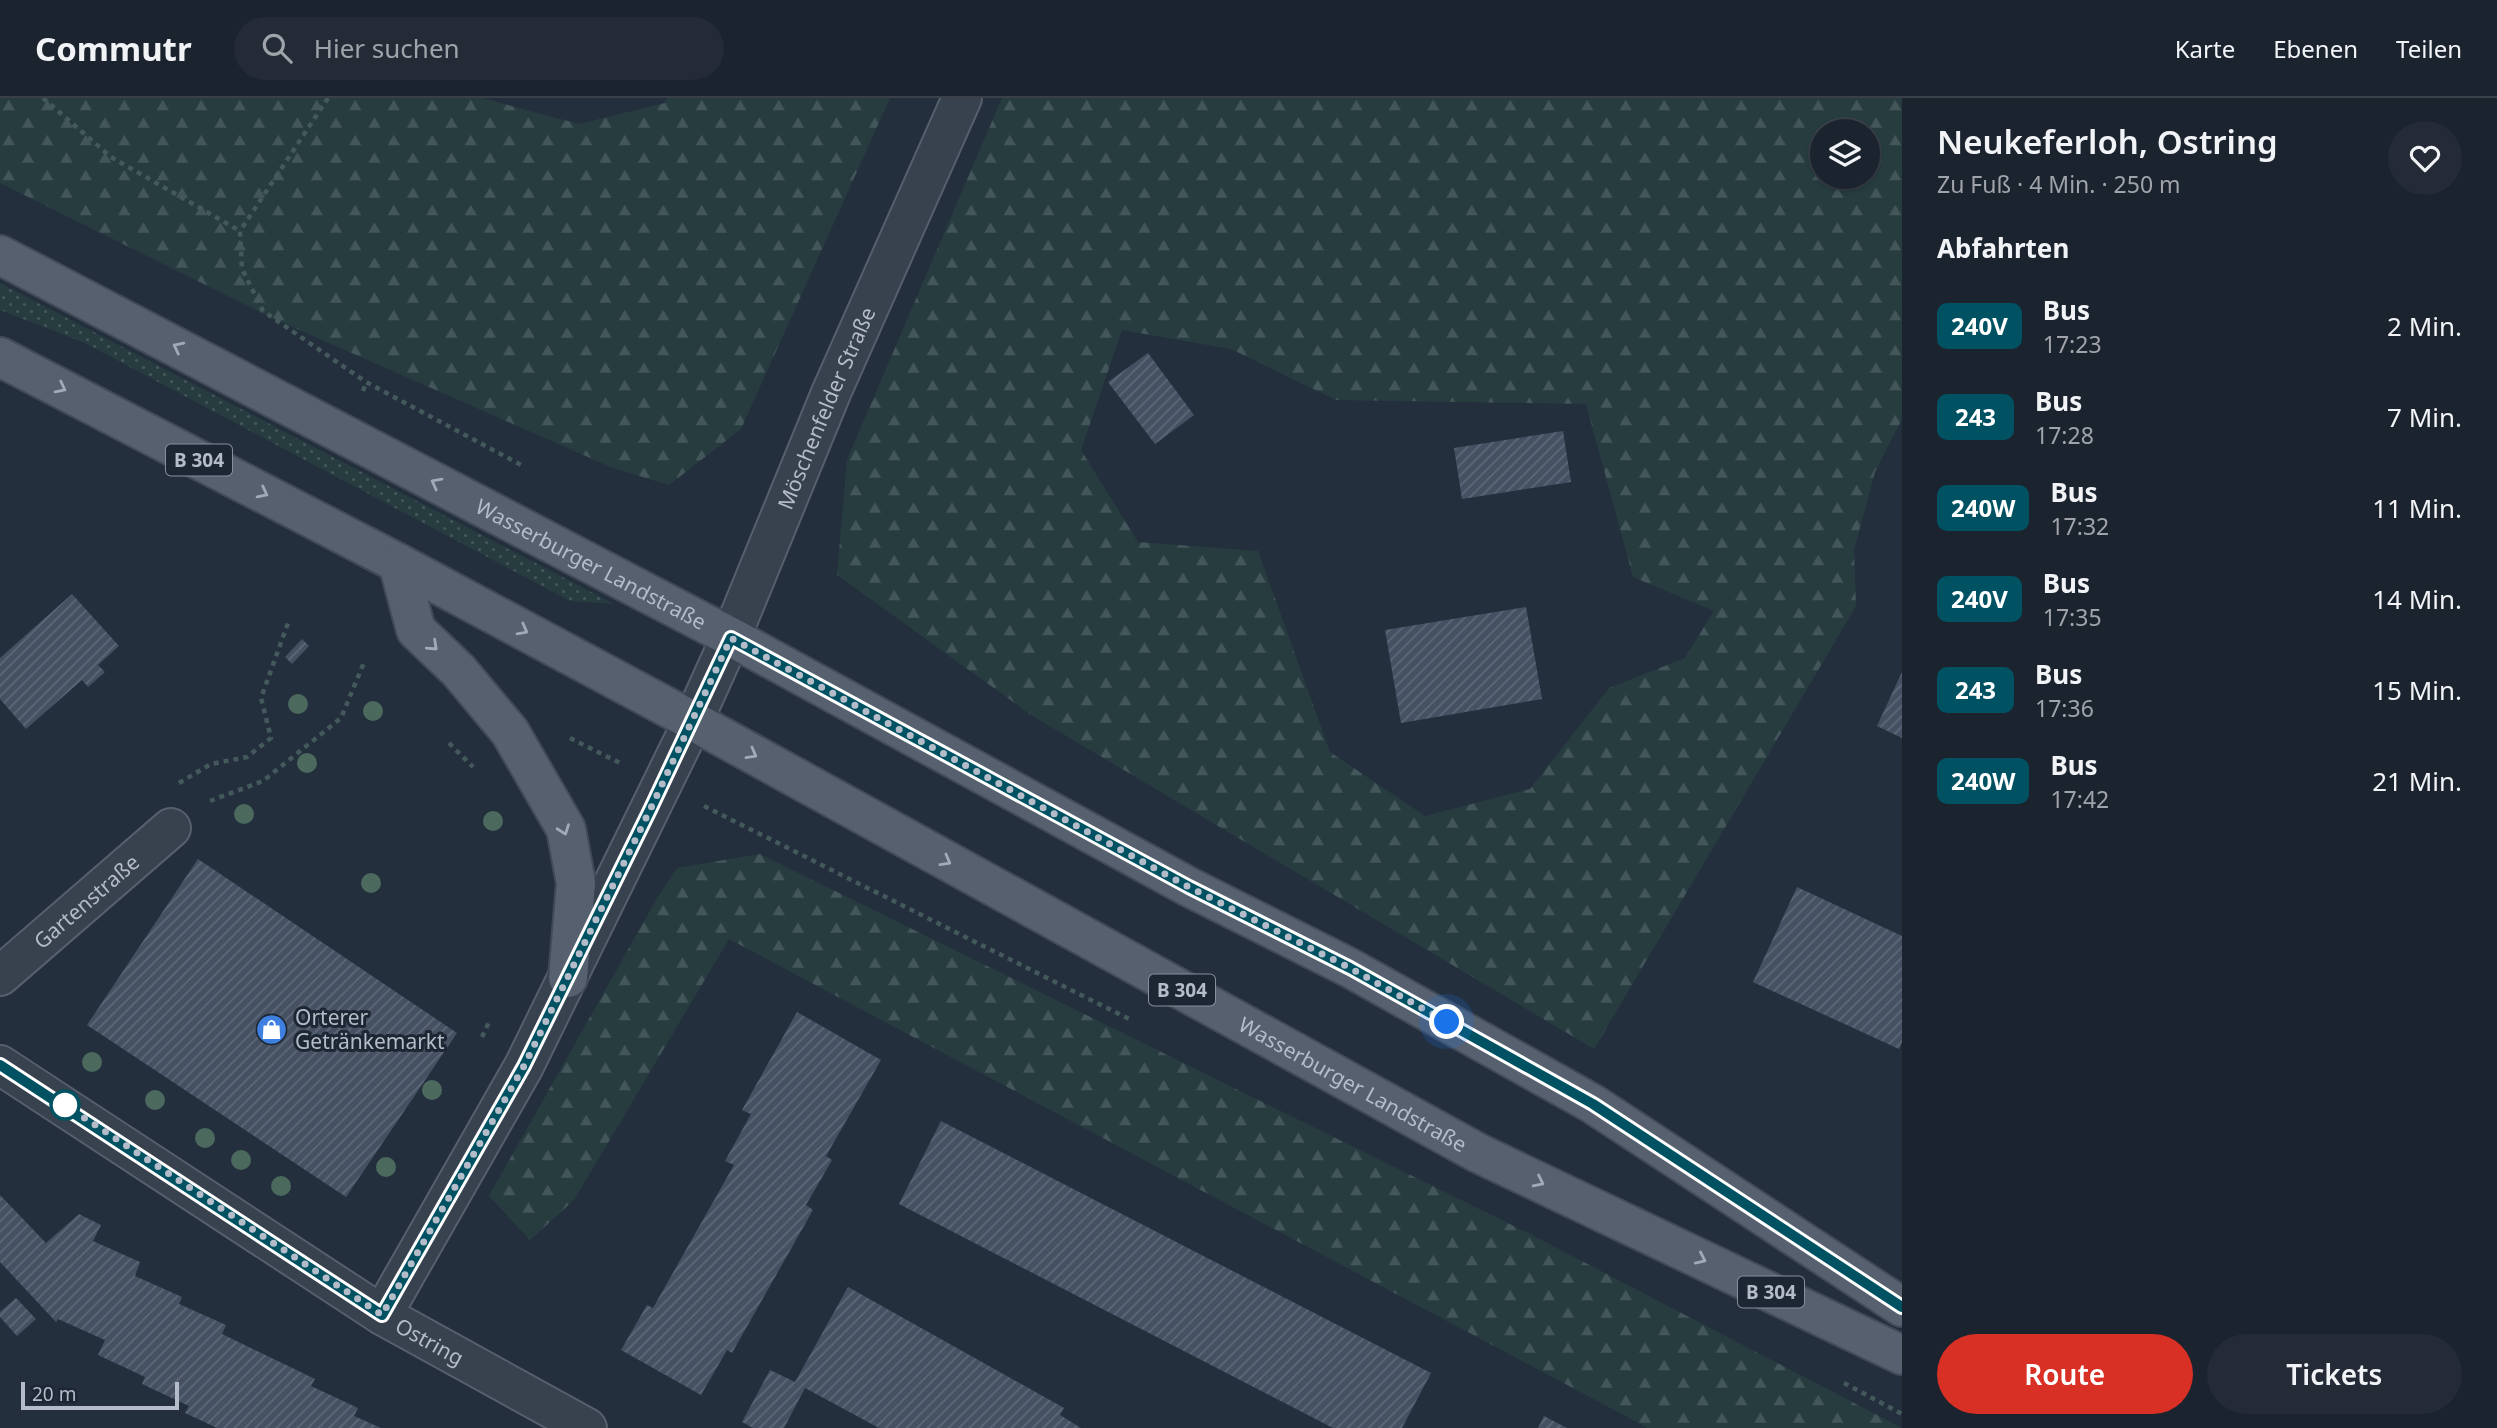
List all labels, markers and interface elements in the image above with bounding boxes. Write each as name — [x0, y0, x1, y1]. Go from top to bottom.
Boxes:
search box — [234, 17, 724, 80]
text: Commutr — [35, 26, 192, 71]
icon: search — [258, 29, 296, 67]
text: Hier suchen — [314, 30, 460, 66]
text: Karte — [2175, 32, 2235, 65]
text: Ebenen — [2273, 32, 2358, 65]
text: Teilen — [2396, 32, 2462, 65]
map controls — [1810, 119, 1880, 189]
button: layers — [1810, 119, 1880, 189]
text: Neukeferloh, Ostring — [1937, 119, 2278, 164]
button: heart — [2388, 121, 2462, 195]
text: Zu Fuß · 4 Min. · 250 m — [1937, 168, 2181, 200]
text: Abfahrten — [1937, 230, 2069, 266]
text: Bus — [2043, 292, 2090, 328]
street label: Möschenfelder Straße — [771, 302, 881, 514]
text: 2 Min. — [2387, 308, 2462, 344]
text: 240V — [1951, 309, 2008, 342]
text: 17:23 — [2043, 328, 2102, 360]
one-way arrow — [172, 342, 185, 355]
one-way arrow — [53, 380, 66, 394]
text: Bus — [2035, 383, 2082, 419]
text: 7 Min. — [2387, 399, 2462, 435]
text: 243 — [1955, 400, 1996, 433]
text: 17:28 — [2035, 419, 2094, 451]
road number: B 304 — [166, 444, 232, 476]
text: Bus — [2050, 474, 2098, 510]
one-way arrow — [431, 478, 444, 491]
one-way arrow — [256, 484, 268, 498]
text: 11 Min. — [2372, 490, 2462, 526]
text: 240W — [1951, 491, 2015, 524]
street label: Wasserburger Landstraße — [471, 492, 711, 636]
text: 17:32 — [2050, 510, 2109, 542]
text: Bus — [2043, 565, 2090, 601]
text: 14 Min. — [2372, 581, 2462, 617]
text: 240V — [1951, 582, 2008, 615]
text: 17:35 — [2043, 601, 2102, 633]
one-way arrow — [516, 622, 528, 635]
one-way arrow — [425, 638, 438, 650]
text: Bus — [2035, 656, 2082, 692]
text: 15 Min. — [2372, 672, 2462, 708]
text: 243 — [1955, 673, 1996, 706]
text: 17:36 — [2035, 692, 2094, 724]
one-way arrow — [745, 746, 758, 759]
text: Bus — [2050, 747, 2098, 783]
text: 21 Min. — [2372, 763, 2462, 799]
text: 240W — [1951, 764, 2015, 797]
text: 17:42 — [2050, 783, 2109, 815]
one-way arrow — [556, 823, 570, 835]
street label: Gartenstraße — [27, 848, 145, 955]
one-way arrow — [939, 853, 952, 866]
road number: B 304 — [1149, 974, 1215, 1006]
place label: Orterer Getränkemarkt — [295, 1003, 445, 1055]
your location — [1429, 1004, 1464, 1039]
street label: Wasserburger Landstraße — [1234, 1010, 1472, 1158]
shop icon: Orterer Getränkemarkt — [255, 1012, 289, 1046]
unlabelled marker — [50, 1090, 80, 1120]
one-way arrow — [1532, 1174, 1544, 1188]
one-way arrow — [1694, 1251, 1706, 1265]
road number: B 304 — [1738, 1276, 1804, 1308]
street label: Ostring — [391, 1311, 469, 1371]
button: Route — [1937, 1334, 2193, 1414]
button: Tickets — [2207, 1334, 2462, 1414]
scale bar — [21, 1379, 178, 1411]
text: 20 m — [32, 1381, 76, 1407]

